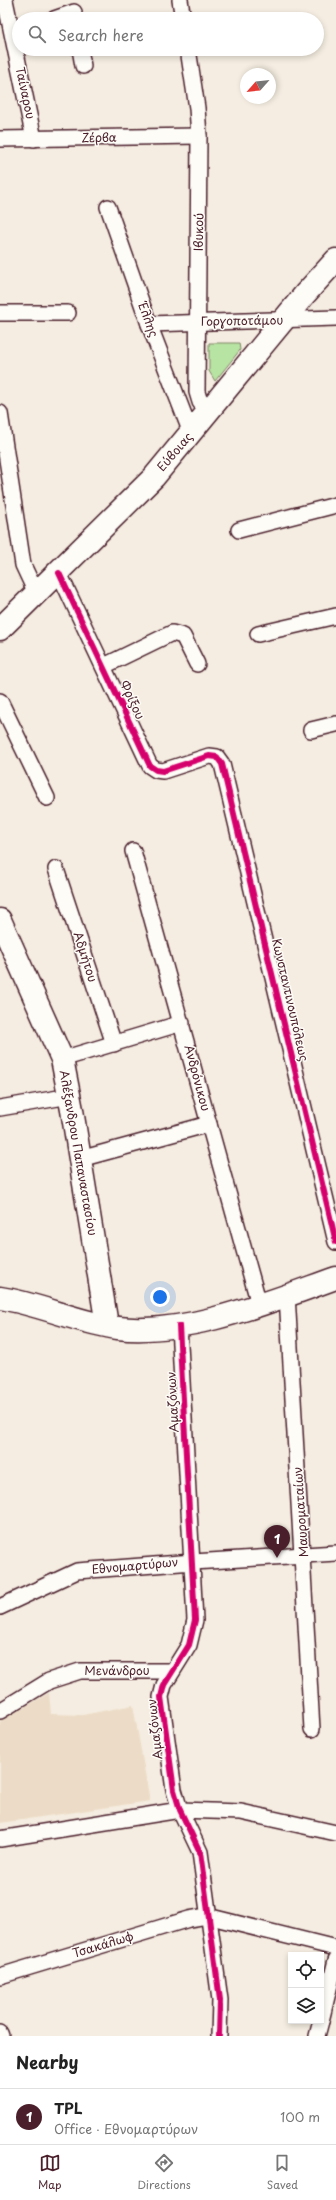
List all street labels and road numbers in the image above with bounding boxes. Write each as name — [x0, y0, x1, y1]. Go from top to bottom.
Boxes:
street label: Ταίναρου — [12, 65, 40, 121]
street label: Ζέρβα — [81, 128, 117, 146]
street label: Ιβυκού — [189, 213, 207, 251]
street label: Έλλης — [134, 298, 164, 340]
street label: Γοργοποτάμου — [201, 310, 283, 330]
street label: Εύβοιας — [152, 428, 196, 475]
street label: Φρίξου — [116, 677, 150, 722]
street label: Αδμήτου — [69, 929, 103, 984]
street label: Κωνσταντινουπόλεως — [268, 937, 314, 1063]
street label: Ανδρόνικου — [180, 1043, 215, 1113]
street label: Αλέξανδρου Παπαναστασίου — [56, 1069, 102, 1237]
street label: Αμαζόνων — [161, 1371, 183, 1433]
street label: Μαυροματαίων — [288, 1466, 312, 1558]
street label: Εθνομαρτύρων — [91, 1552, 179, 1578]
street label: Μενάνδρου — [84, 1661, 150, 1679]
street label: Αμαζόνων — [142, 1698, 166, 1760]
street label: Τσακάλωφ — [70, 1926, 136, 1962]

